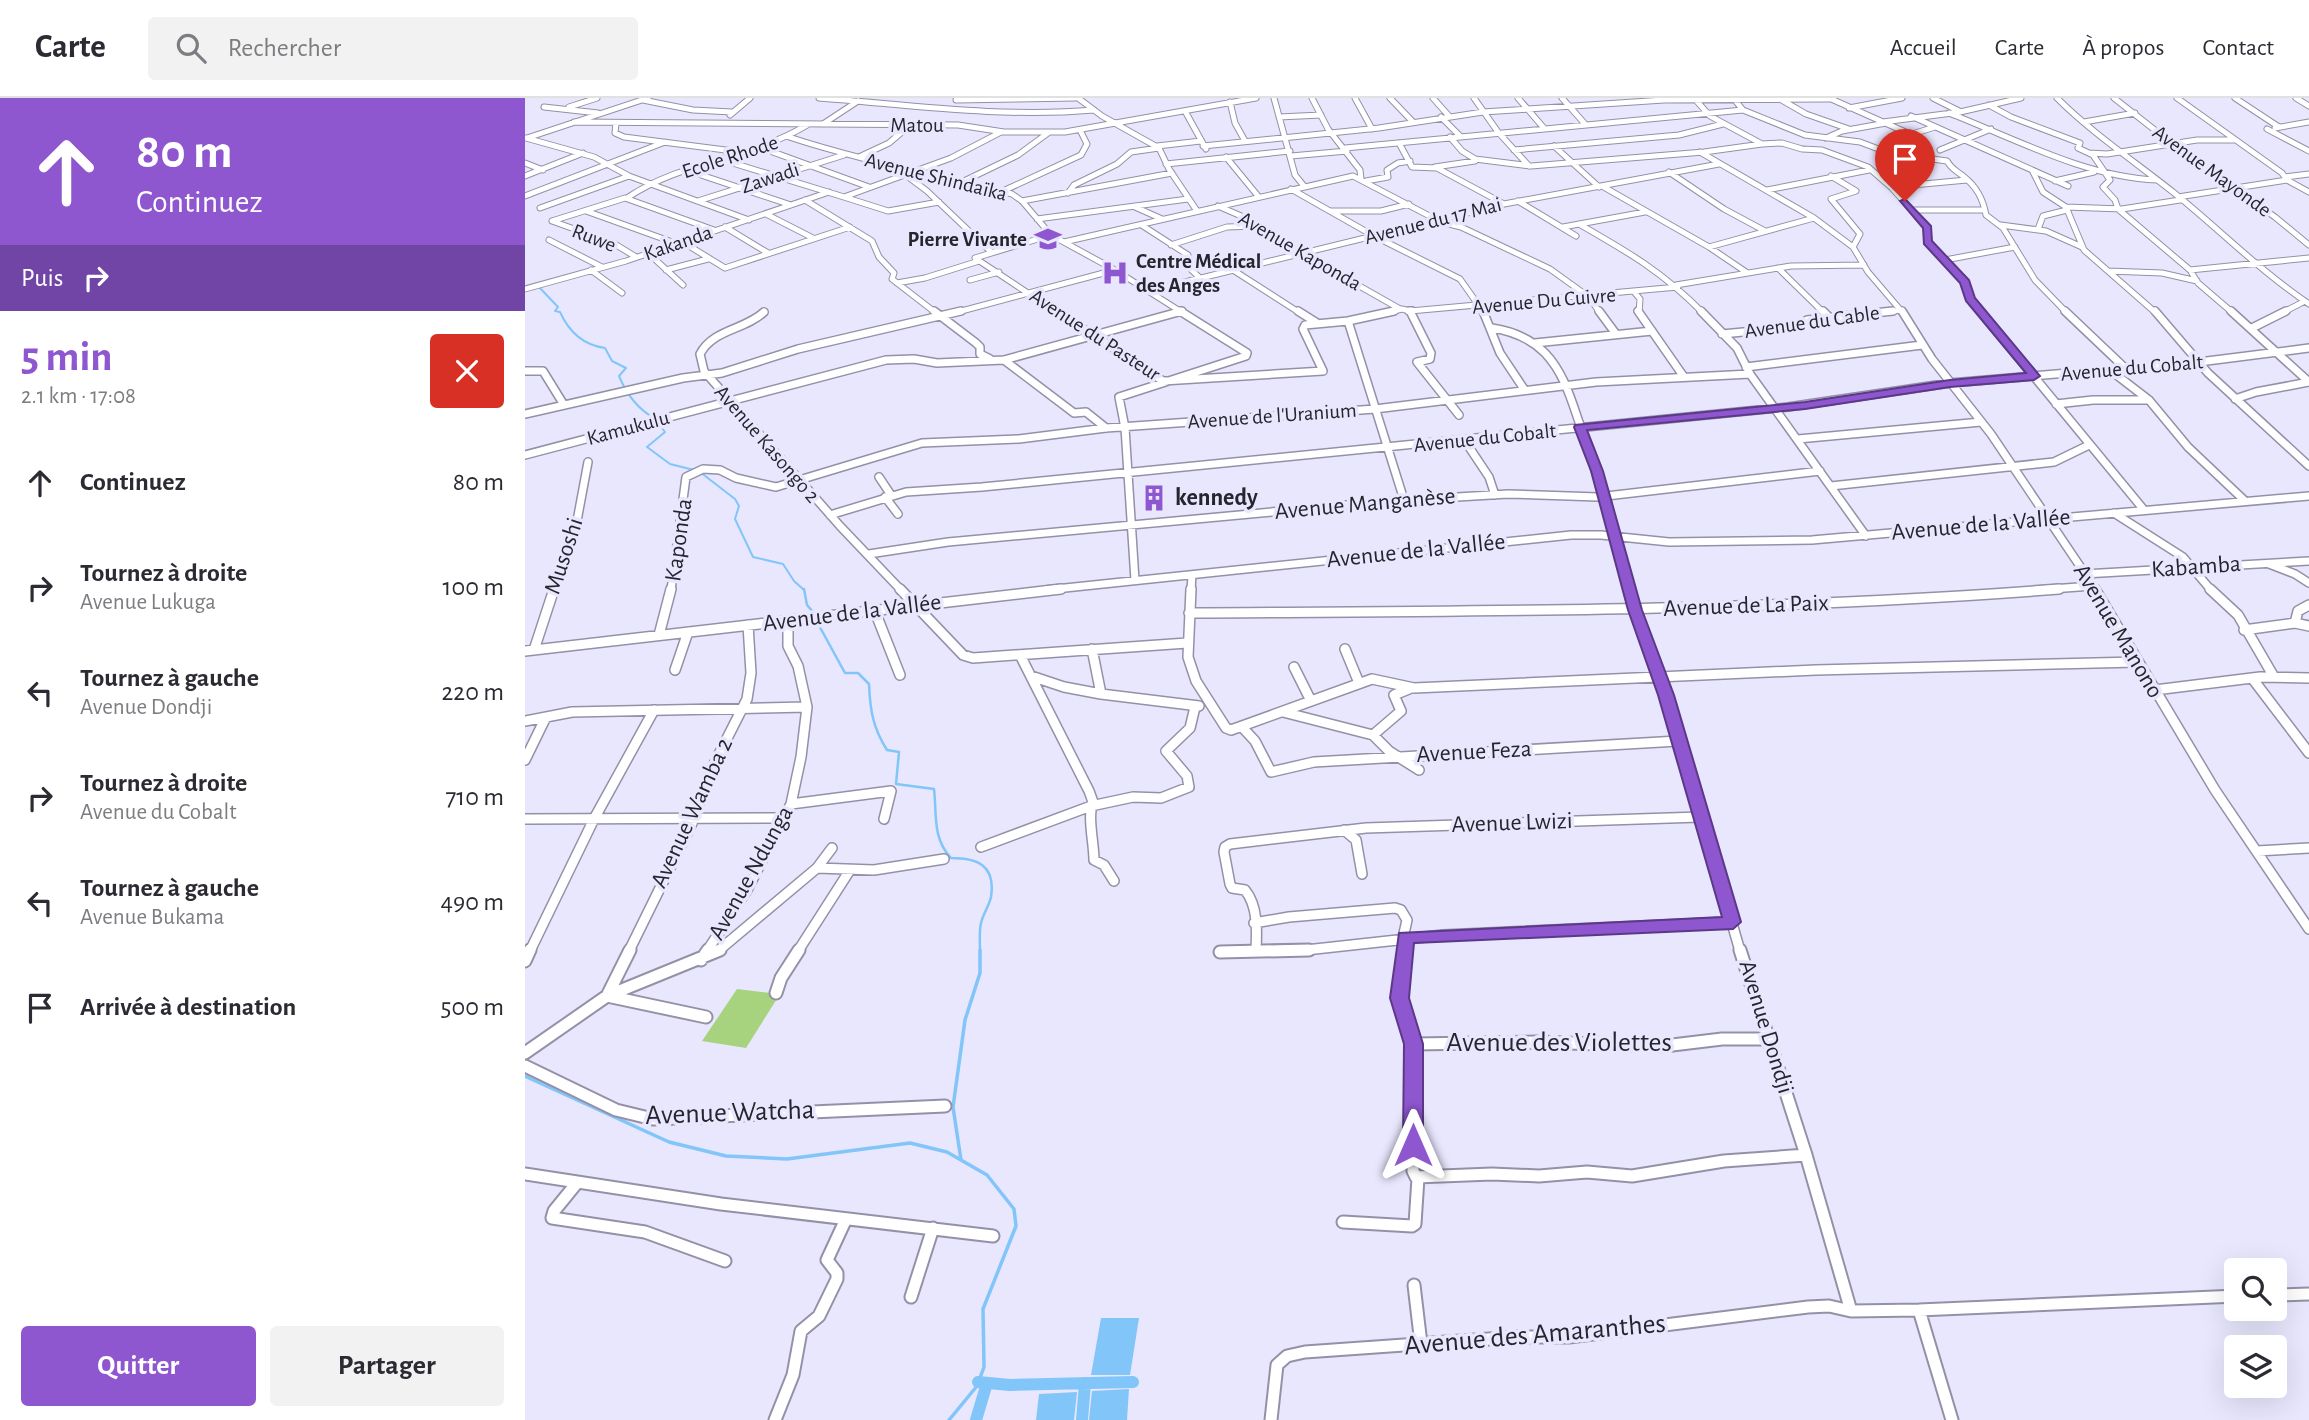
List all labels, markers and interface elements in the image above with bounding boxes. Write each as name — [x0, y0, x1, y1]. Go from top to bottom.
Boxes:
search box — [148, 17, 638, 80]
icon: search — [172, 29, 210, 67]
text: Carte — [35, 31, 106, 64]
text: Rechercher — [228, 35, 341, 61]
text: Accueil — [1890, 36, 1957, 60]
text: Carte — [1995, 36, 2044, 60]
text: À propos — [2082, 36, 2164, 60]
text: Contact — [2202, 36, 2274, 60]
street label: Matou — [890, 115, 944, 136]
street label: Avenue Mayonde — [2149, 121, 2275, 221]
icon: ahead — [21, 126, 112, 217]
text: 80 m — [136, 128, 233, 177]
pin — [1875, 129, 1935, 201]
street label: Ecole Rhode — [679, 132, 781, 182]
icon: arrive — [1886, 140, 1924, 178]
street label: Avenue Shindaïka — [863, 149, 1010, 205]
street label: Zawadi — [738, 159, 802, 197]
text: Continuez — [136, 186, 263, 218]
street label: Avenue du 17 Mai — [1362, 194, 1504, 248]
street label: Avenue Kaponda — [1235, 207, 1365, 295]
street label: Ruwe — [569, 220, 619, 256]
street label: Kakanda — [641, 221, 715, 264]
school or university icon: Pierre Vivante — [1033, 224, 1063, 254]
place label: Pierre Vivante — [907, 229, 1027, 250]
place label: Centre Médical des Anges — [1136, 251, 1261, 296]
hospital icon: Centre Médical des Anges — [1100, 258, 1130, 288]
icon: right — [77, 259, 115, 297]
text: Puis — [21, 265, 63, 291]
street label: Avenue Du Cuivre — [1471, 284, 1617, 318]
street label: Avenue du Pasteur — [1026, 285, 1164, 385]
street label: Avenue du Cable — [1743, 302, 1881, 342]
button: close — [430, 334, 504, 408]
text: 5 min — [21, 336, 113, 378]
street label: Avenue du Cobalt — [2060, 351, 2204, 385]
street label: Avenue Kasongo 2 — [711, 381, 823, 507]
text: 2.1 km · 17:08 — [21, 385, 136, 408]
street label: Avenue de l'Uranium — [1187, 400, 1357, 432]
street label: Kamukulu — [584, 407, 672, 449]
street label: Avenue du Cobalt — [1413, 420, 1557, 456]
icon: ahead — [21, 464, 59, 502]
text: Continuez — [80, 469, 186, 495]
text: 80 m — [453, 469, 504, 495]
building icon: kennedy — [1139, 483, 1169, 513]
street label: Avenue Manganèse — [1274, 484, 1456, 524]
place label: kennedy — [1175, 486, 1258, 510]
street label: Kaponda — [661, 497, 697, 583]
street label: Avenue de la Vallée — [1890, 505, 2072, 545]
street label: Musoshi — [540, 515, 588, 597]
street label: Avenue de la Vallée — [1325, 530, 1507, 572]
street label: Kabamba — [2150, 552, 2242, 582]
text: Tournez à droite — [80, 560, 247, 586]
street label: Avenue Manono — [2069, 560, 2167, 702]
icon: right — [21, 569, 59, 607]
text: 100 m — [443, 574, 504, 600]
street label: Avenue de la Vallée — [761, 590, 943, 636]
text: Avenue Lukuga — [80, 591, 216, 614]
street label: Avenue de La Paix — [1663, 591, 1830, 621]
text: Tournez à gauche — [80, 665, 259, 691]
icon: left — [21, 674, 59, 712]
text: 220 m — [442, 679, 504, 705]
text: Avenue Dondji — [80, 696, 212, 719]
street label: Avenue Wamba 2 — [647, 734, 737, 892]
street label: Avenue Feza — [1416, 737, 1532, 767]
text: Tournez à droite — [80, 770, 247, 796]
icon: right — [21, 779, 59, 817]
text: 710 m — [445, 784, 504, 810]
text: Avenue du Cobalt — [80, 801, 237, 824]
street label: Avenue Ndunga — [704, 802, 798, 944]
street label: Avenue Lwizi — [1451, 809, 1573, 837]
text: Tournez à gauche — [80, 875, 259, 901]
icon: left — [21, 884, 59, 922]
text: 490 m — [440, 889, 504, 915]
text: Avenue Bukama — [80, 906, 224, 929]
street label: Avenue Dondji — [1734, 958, 1798, 1096]
icon: arrive — [21, 989, 59, 1027]
text: Arrivée à destination — [80, 994, 296, 1020]
text: 500 m — [441, 994, 504, 1020]
street label: Avenue des Violettes — [1446, 1029, 1672, 1057]
street label: Avenue Watcha — [645, 1096, 815, 1130]
position arrow — [1376, 1108, 1450, 1182]
map controls — [2224, 1258, 2287, 1398]
button: search — [2224, 1258, 2287, 1321]
street label: Avenue des Amaranthes — [1403, 1310, 1667, 1360]
button: Quitter — [21, 1326, 256, 1406]
button: Partager — [270, 1326, 504, 1406]
button: layers — [2224, 1335, 2287, 1398]

